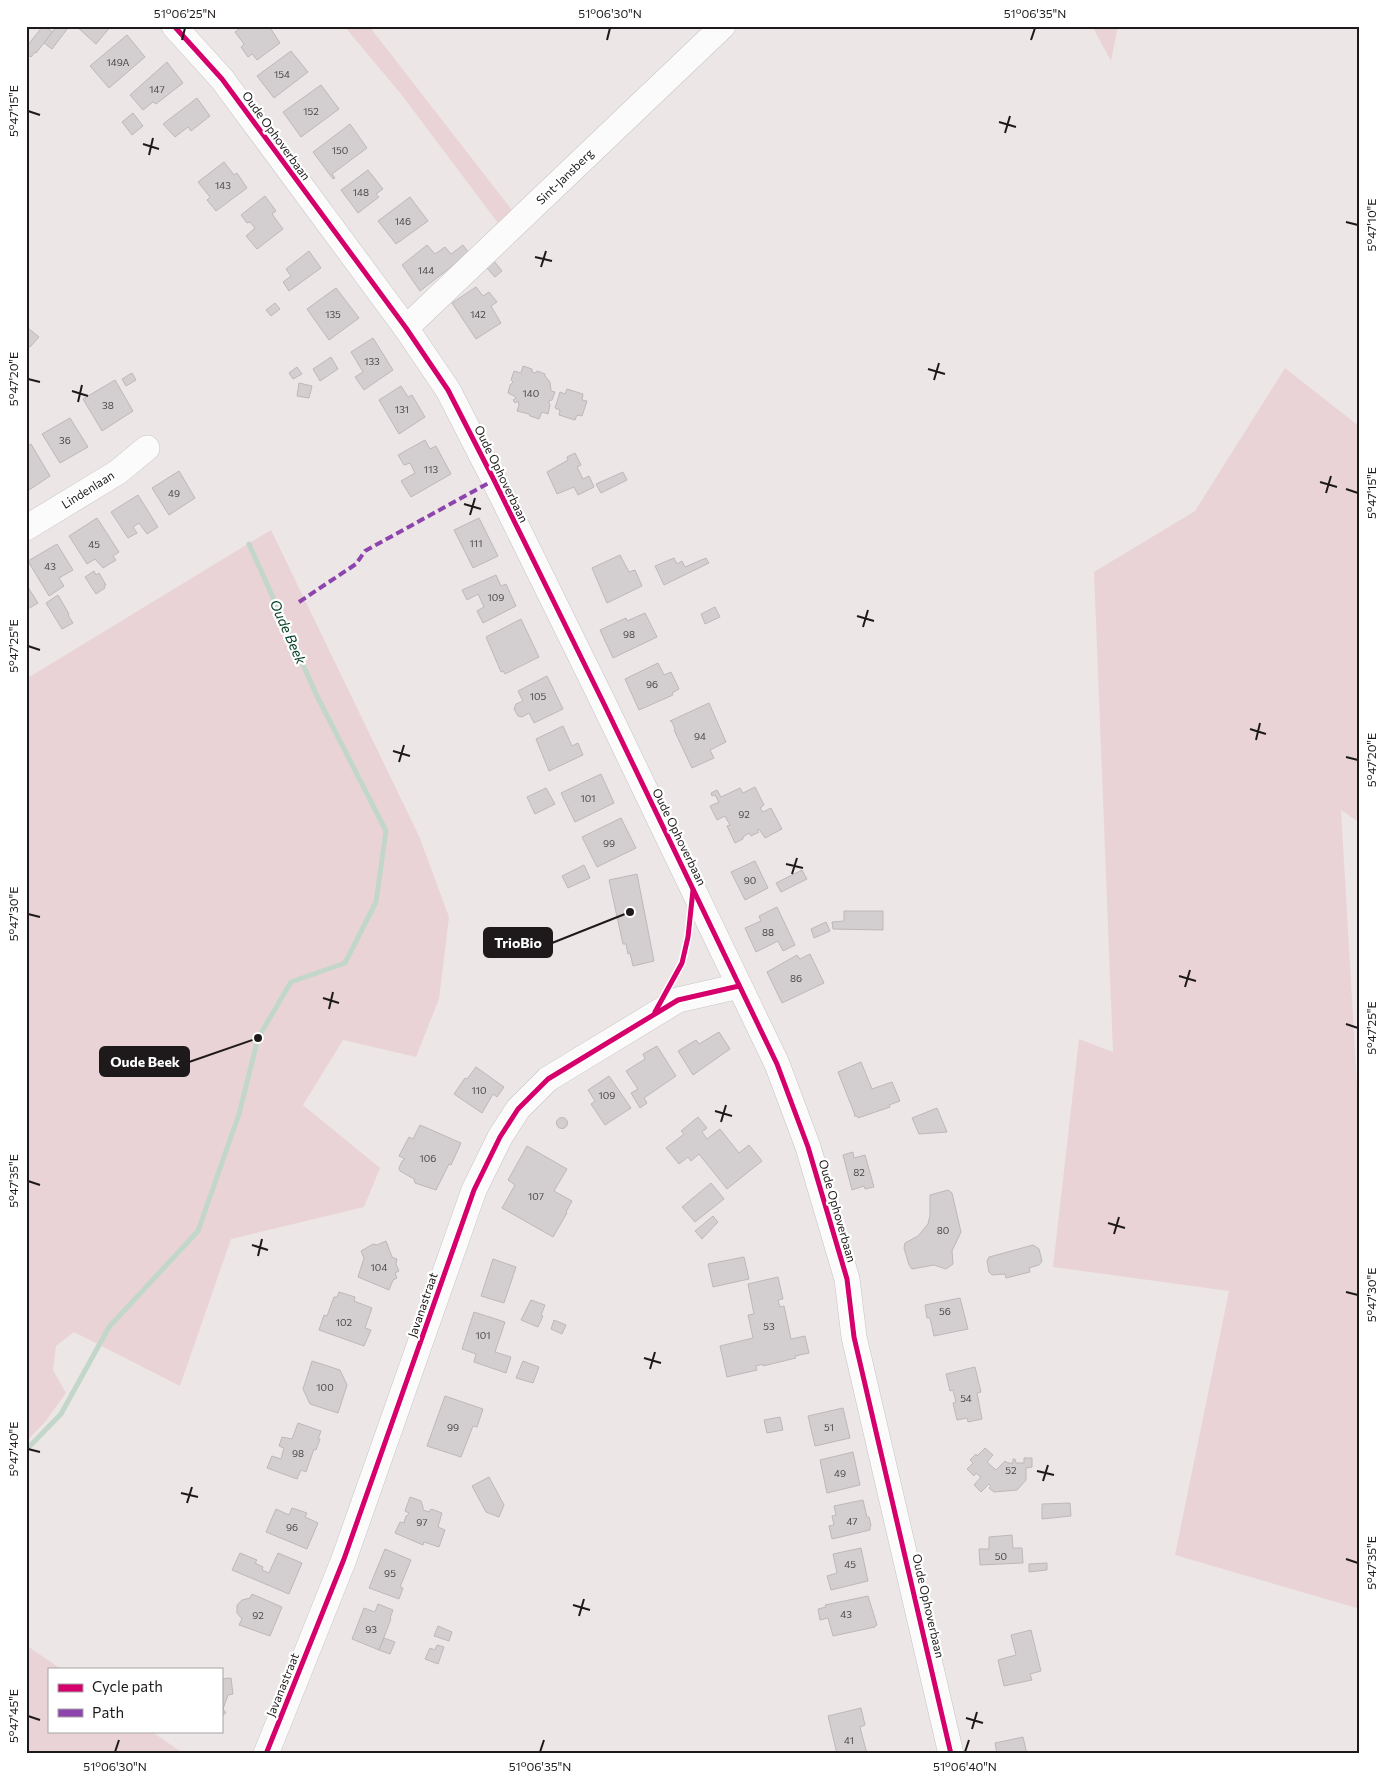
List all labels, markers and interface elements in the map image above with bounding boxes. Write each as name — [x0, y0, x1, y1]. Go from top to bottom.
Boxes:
text: 51°06'25"N — [154, 6, 216, 20]
text: 51°06'30"N — [578, 6, 642, 20]
text: 51°06'35"N — [1004, 6, 1066, 20]
house number: 149A — [106, 56, 130, 68]
house number: 154 — [274, 68, 290, 80]
house number: 147 — [149, 83, 165, 95]
text: 5°47'15"E — [6, 85, 20, 137]
street label: Oude Ophoverbaan — [240, 88, 314, 183]
house number: 152 — [303, 105, 319, 117]
house number: 150 — [332, 144, 348, 156]
street label: Sint-Jansberg — [533, 145, 597, 208]
house number: 143 — [215, 179, 231, 191]
house number: 148 — [353, 186, 369, 198]
text: 5°47'10"E — [1364, 199, 1378, 251]
house number: 146 — [395, 215, 411, 227]
house number: 144 — [418, 264, 434, 276]
house number: 135 — [325, 308, 341, 320]
house number: 142 — [470, 308, 486, 320]
text: 5°47'20"E — [6, 352, 20, 406]
house number: 133 — [364, 355, 380, 367]
house number: 140 — [523, 387, 539, 399]
house number: 38 — [102, 399, 114, 411]
house number: 131 — [395, 403, 409, 415]
street label: Oude Ophoverbaan — [472, 423, 532, 524]
house number: 36 — [59, 434, 71, 446]
house number: 113 — [424, 463, 438, 475]
street label: Lindenlaan — [59, 467, 116, 511]
text: 5°47'15"E — [1364, 467, 1378, 519]
house number: 49 — [168, 487, 180, 499]
house number: 111 — [470, 537, 482, 549]
house number: 45 — [88, 538, 100, 550]
house number: 43 — [44, 560, 56, 572]
house number: 109 — [488, 591, 504, 603]
water label: Oude Beek — [267, 597, 310, 667]
text: 5°47'25"E — [6, 619, 20, 673]
house number: 98 — [623, 628, 635, 640]
house number: 96 — [646, 678, 658, 690]
house number: 105 — [530, 690, 547, 702]
house number: 94 — [694, 730, 706, 742]
text: 5°47'20"E — [1364, 733, 1378, 787]
street label: Oude Ophoverbaan — [650, 786, 710, 887]
house number: 101 — [580, 792, 596, 804]
house number: 92 — [738, 808, 750, 820]
house number: 99 — [603, 837, 615, 849]
house number: 90 — [744, 874, 756, 886]
text: 5°47'30"E — [6, 887, 20, 941]
house number: 88 — [762, 926, 774, 938]
callout: TrioBio — [484, 928, 552, 957]
text: TrioBio — [494, 934, 542, 951]
house number: 86 — [790, 972, 802, 984]
text: 5°47'25"E — [1364, 1001, 1378, 1055]
callout: Oude Beek — [100, 1047, 189, 1076]
text: Oude Beek — [110, 1053, 180, 1070]
house number: 110 — [471, 1084, 487, 1096]
house number: 109 — [599, 1089, 615, 1101]
house number: 106 — [420, 1152, 436, 1164]
text: 5°47'35"E — [6, 1154, 20, 1208]
street label: Oude Ophoverbaan — [817, 1158, 859, 1264]
house number: 82 — [853, 1166, 865, 1178]
house number: 107 — [528, 1190, 544, 1202]
house number: 80 — [937, 1224, 949, 1236]
house number: 104 — [371, 1261, 387, 1273]
text: 5°47'30"E — [1364, 1268, 1378, 1322]
street label: Javanastraat — [404, 1270, 441, 1339]
house number: 56 — [939, 1305, 951, 1317]
house number: 102 — [336, 1316, 353, 1328]
house number: 53 — [763, 1320, 775, 1332]
house number: 101 — [475, 1329, 491, 1341]
house number: 100 — [316, 1381, 334, 1393]
house number: 54 — [960, 1392, 972, 1404]
house number: 99 — [447, 1421, 459, 1433]
house number: 51 — [824, 1421, 834, 1433]
text: 5°47'40"E — [6, 1422, 20, 1476]
house number: 98 — [292, 1447, 304, 1459]
house number: 52 — [1005, 1464, 1017, 1476]
house number: 49 — [834, 1467, 846, 1479]
house number: 47 — [846, 1515, 858, 1527]
house number: 97 — [416, 1516, 428, 1528]
house number: 96 — [286, 1521, 298, 1533]
text: 5°47'35"E — [1364, 1536, 1378, 1590]
house number: 50 — [995, 1550, 1007, 1562]
street label: Oude Ophoverbaan — [910, 1552, 948, 1659]
house number: 45 — [844, 1558, 856, 1570]
house number: 95 — [384, 1567, 396, 1579]
house number: 43 — [840, 1608, 852, 1620]
house number: 92 — [252, 1609, 264, 1621]
house number: 93 — [365, 1623, 377, 1635]
street label: Javanastraat — [263, 1651, 302, 1719]
legend — [48, 1668, 222, 1732]
text: Cycle path — [92, 1677, 163, 1695]
text: 5°47'45"E — [6, 1689, 20, 1743]
text: Path — [92, 1703, 124, 1721]
house number: 41 — [844, 1734, 854, 1746]
text: 51°06'30"N — [83, 1759, 147, 1773]
text: 51°06'35"N — [509, 1759, 571, 1773]
text: 51°06'40"N — [933, 1759, 997, 1773]

